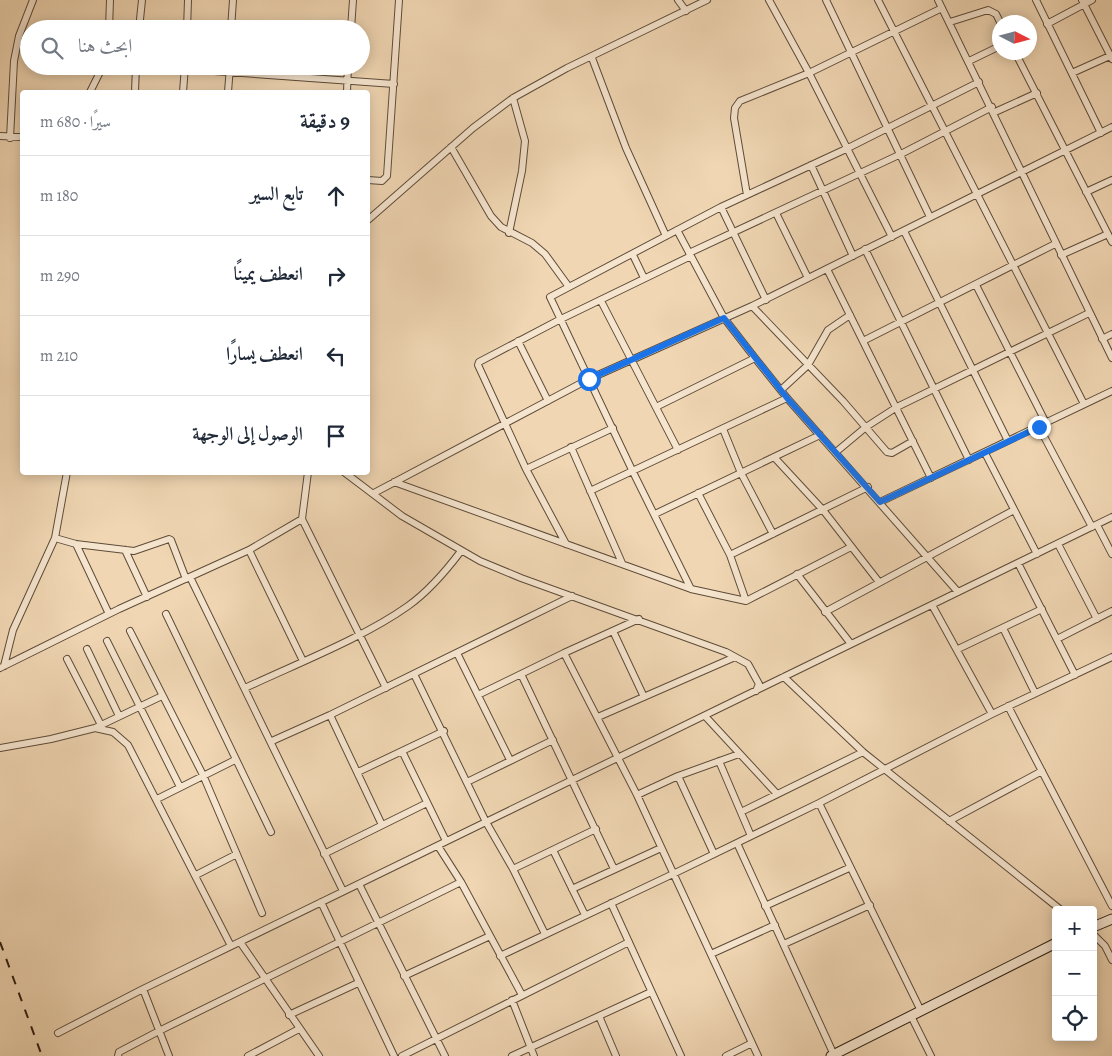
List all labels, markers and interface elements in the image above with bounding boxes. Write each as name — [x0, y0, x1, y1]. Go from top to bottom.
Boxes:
north arrow — [992, 15, 1037, 60]
search box — [20, 20, 370, 75]
text: ابحث هنا — [78, 33, 132, 59]
icon: search — [38, 34, 66, 62]
text: 9 دقيقة — [300, 107, 350, 135]
text: سيرًا · 680 m — [40, 111, 111, 133]
text: تابع السير — [250, 181, 303, 207]
icon: ahead — [322, 182, 350, 210]
text: 180 m — [40, 185, 78, 207]
text: انعطف يمينًا — [233, 261, 303, 287]
icon: right — [322, 262, 350, 290]
text: 290 m — [40, 265, 80, 287]
text: انعطف يسارًا — [226, 341, 303, 367]
icon: left — [322, 342, 350, 370]
text: 210 m — [40, 345, 78, 367]
route start — [578, 368, 601, 391]
route end — [1028, 416, 1051, 439]
text: الوصول إلى الوجهة — [192, 421, 303, 447]
icon: arrive — [322, 422, 350, 450]
map controls — [1052, 906, 1097, 1041]
button: + — [1052, 906, 1097, 951]
button: − — [1052, 951, 1097, 996]
button: locate — [1052, 996, 1097, 1041]

